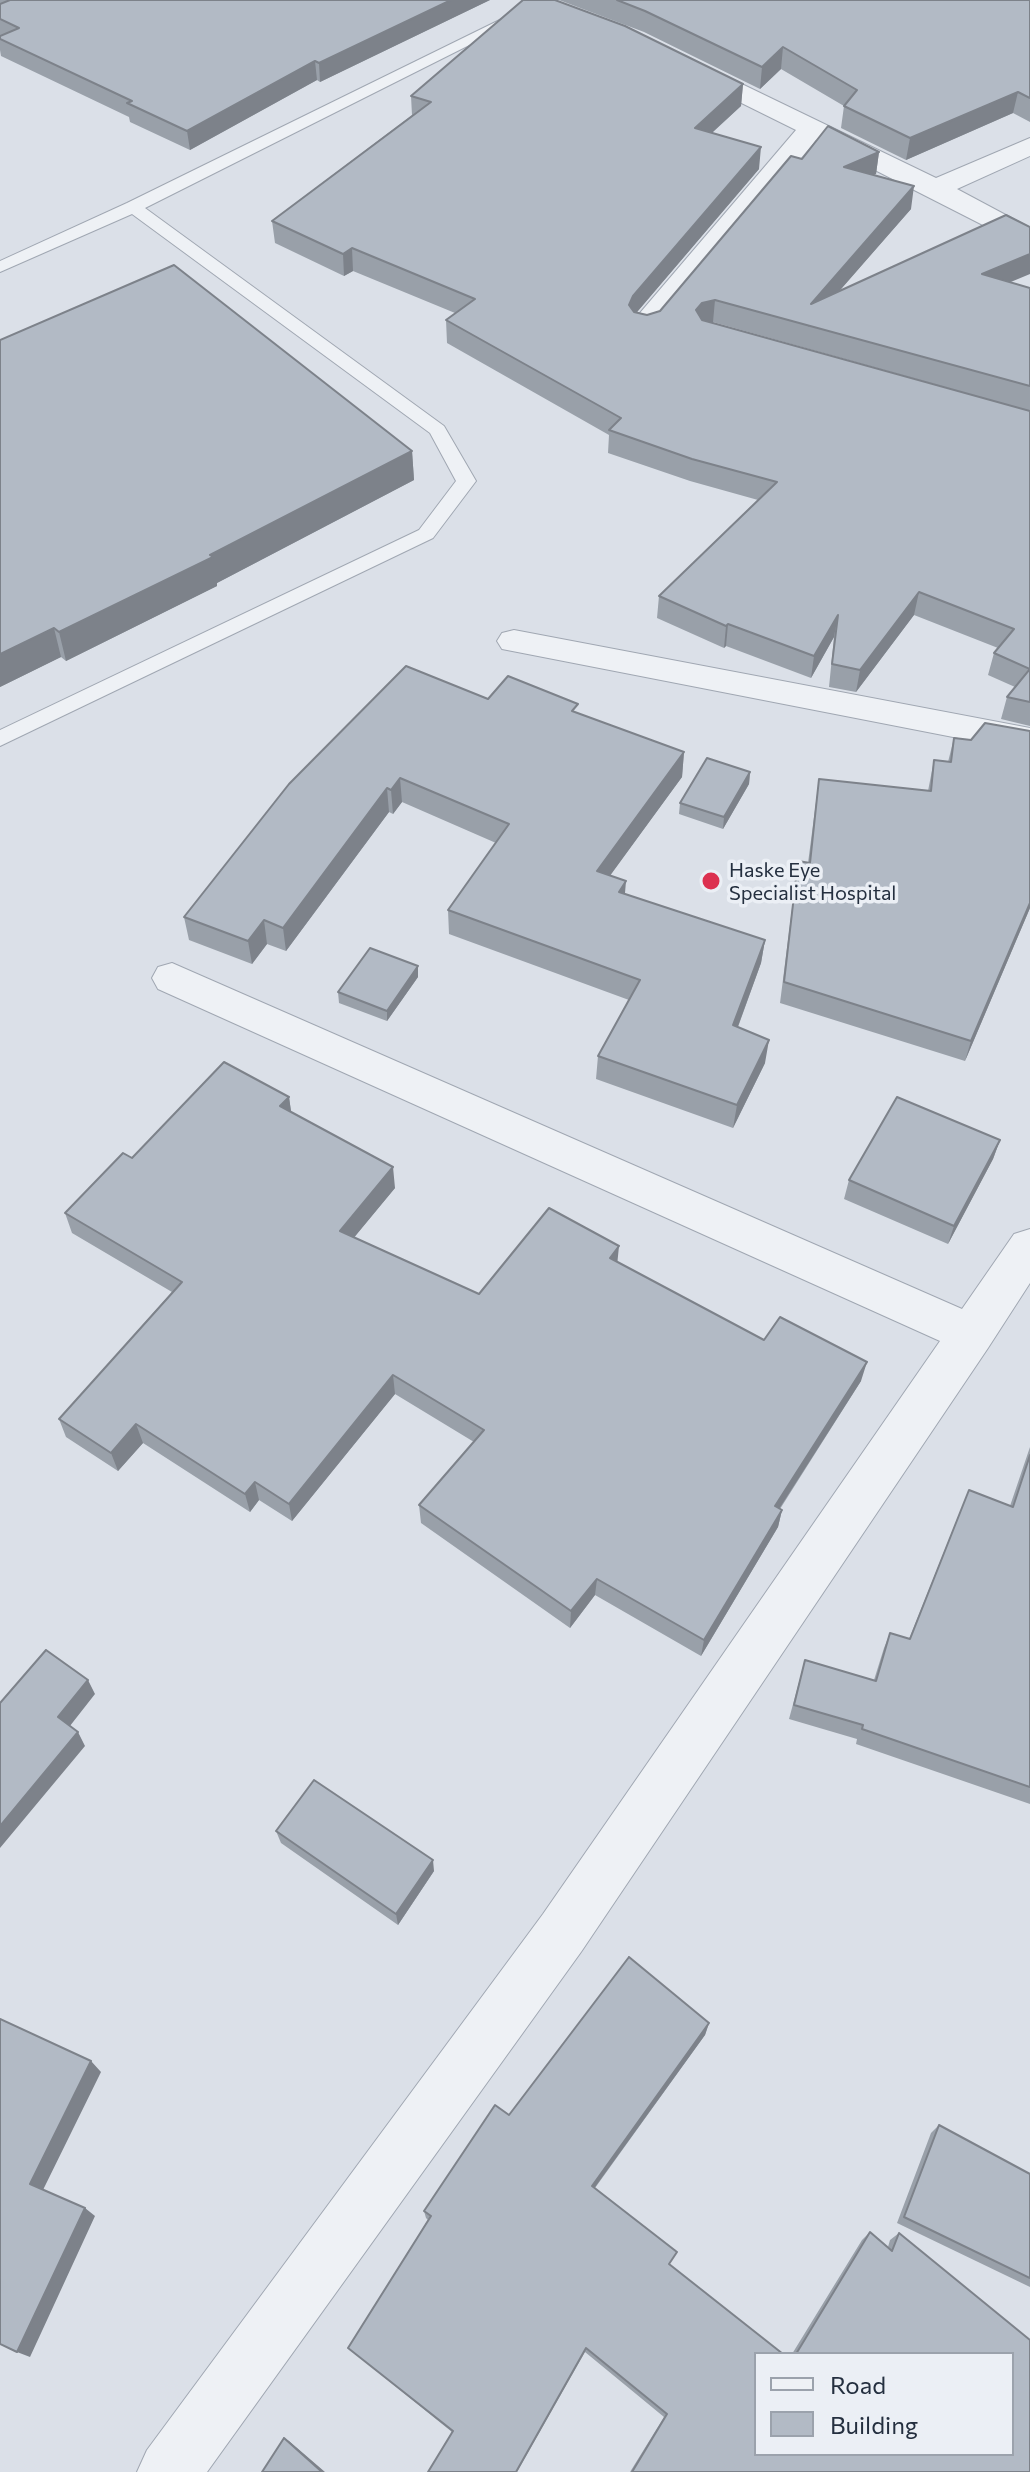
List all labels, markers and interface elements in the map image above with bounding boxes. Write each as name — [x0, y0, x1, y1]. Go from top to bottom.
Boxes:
place label: Haske Eye Specialist Hospital — [729, 858, 896, 905]
marker: Haske Eye Specialist Hospital — [700, 870, 722, 892]
legend — [754, 2352, 1014, 2456]
text: Road — [830, 2370, 886, 2399]
text: Building — [830, 2410, 918, 2439]

